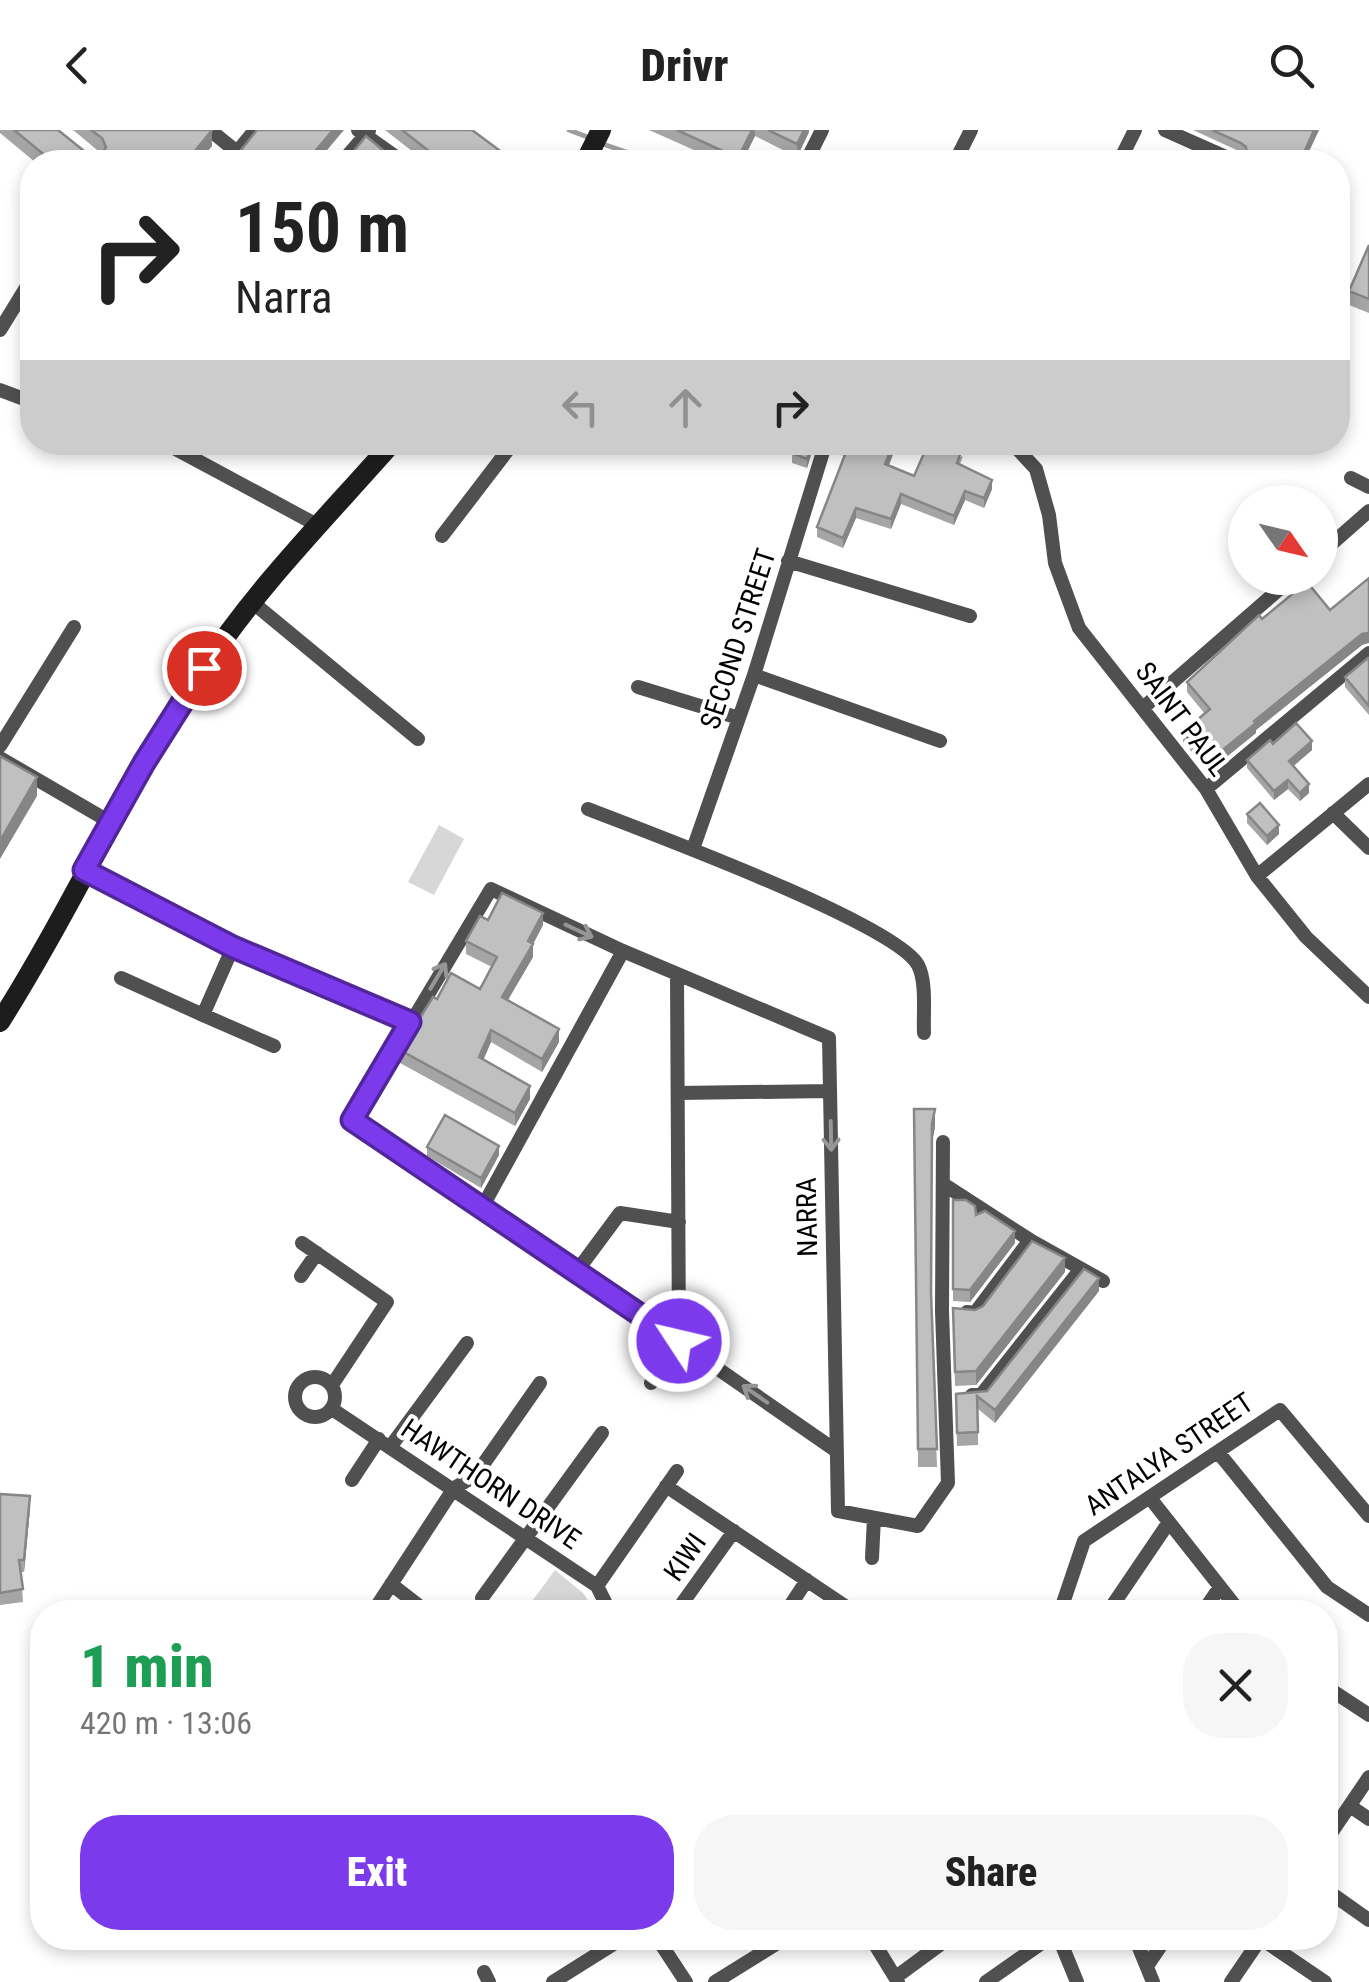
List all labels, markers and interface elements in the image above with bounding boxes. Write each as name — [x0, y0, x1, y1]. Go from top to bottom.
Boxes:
icon: back — [50, 38, 105, 93]
icon: search — [1264, 38, 1319, 93]
text: Drivr — [641, 39, 728, 92]
text: 150 m — [235, 187, 409, 269]
icon: right — [70, 190, 200, 320]
text: Narra — [235, 271, 333, 324]
icon: left — [553, 380, 608, 435]
icon: ahead — [658, 380, 713, 435]
icon: right — [763, 380, 818, 435]
north arrow — [1228, 485, 1338, 595]
map controls — [1228, 485, 1338, 595]
street label: SECOND STREET — [693, 545, 783, 733]
pin — [162, 626, 247, 711]
icon: arrive — [177, 641, 232, 696]
street label: SAINT PAUL — [1129, 656, 1235, 782]
one-way arrow — [563, 922, 593, 941]
one-way arrow — [428, 962, 448, 991]
one-way arrow — [822, 1118, 840, 1151]
street label: NARRA — [790, 1177, 824, 1257]
position arrow — [627, 1289, 731, 1393]
one-way arrow — [742, 1384, 769, 1405]
street label: ANTALYA STREET — [1079, 1386, 1259, 1522]
street label: HAWTHORN DRIVE — [395, 1412, 587, 1556]
street label: KIWI — [657, 1527, 713, 1587]
text: 1 min — [80, 1631, 214, 1702]
button: close — [1183, 1633, 1288, 1738]
text: 420 m · 13:06 — [80, 1704, 252, 1742]
button: Exit — [80, 1815, 674, 1930]
button: Share — [694, 1815, 1288, 1930]

